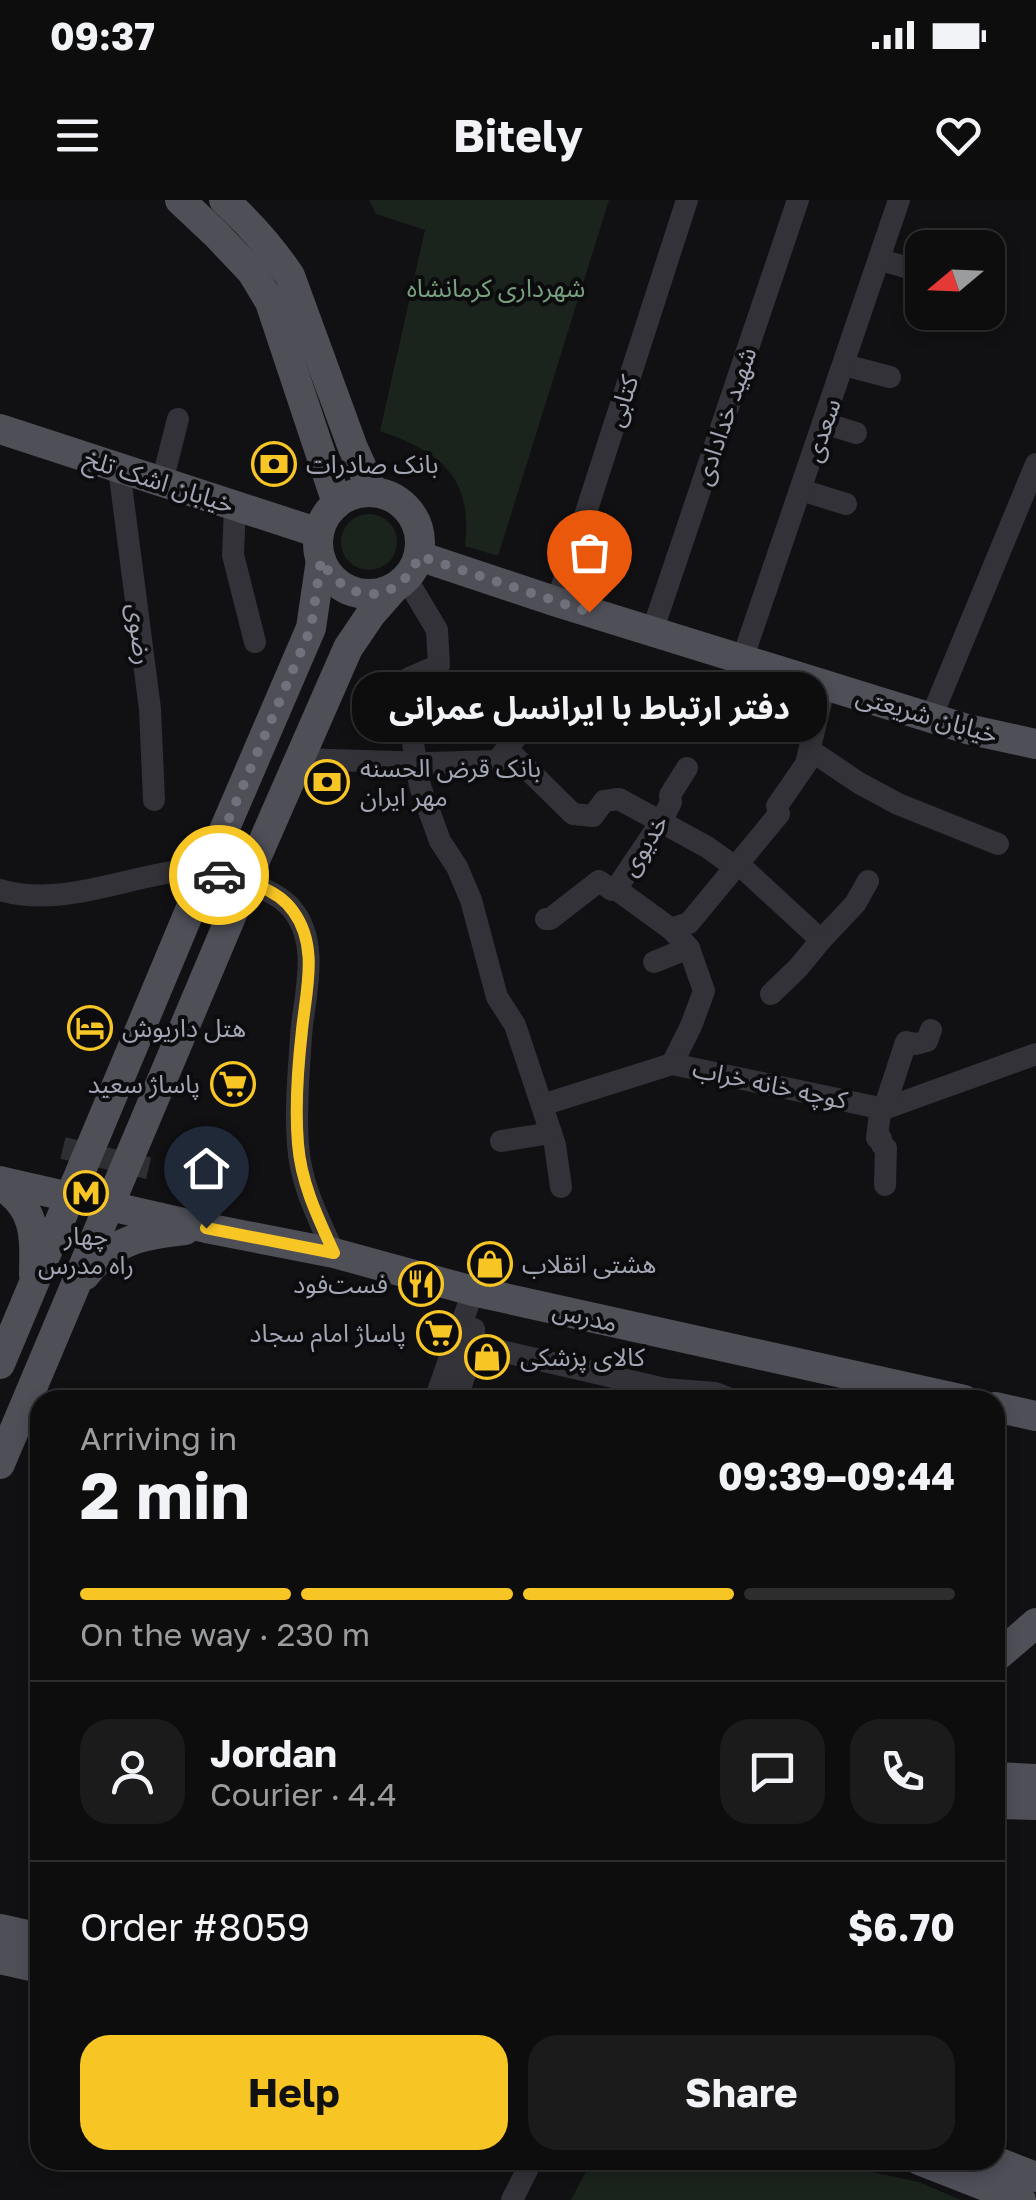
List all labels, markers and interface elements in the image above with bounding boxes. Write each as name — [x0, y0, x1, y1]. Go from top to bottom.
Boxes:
text: 09:37 — [50, 13, 155, 58]
icon: menu — [50, 108, 105, 163]
text: Bitely — [453, 108, 583, 162]
icon: heart — [931, 108, 986, 163]
north arrow — [905, 230, 1005, 330]
map controls — [905, 230, 1005, 330]
park label: شهرداری کرمانشاه — [407, 272, 585, 303]
street label: شهید خدادادی — [686, 343, 763, 489]
street label: کتابی — [599, 371, 645, 430]
street label: سعدی — [796, 394, 847, 466]
bank icon: بانک صادرات — [251, 441, 297, 487]
street label: خیابان اشک تلخ — [79, 442, 238, 523]
place label: بانک صادرات — [306, 448, 438, 479]
pin — [547, 510, 632, 613]
icon: bag — [562, 525, 617, 580]
street label: رضوی — [121, 601, 160, 667]
callout: دفتر ارتباط با ایرانسل عمرانی — [352, 672, 826, 742]
street label: خیابان شریعتی — [853, 680, 1001, 749]
text: دفتر ارتباط با ایرانسل عمرانی — [389, 688, 790, 726]
place label: بانک قرض الحسنه مهر ایران — [360, 752, 541, 812]
bank icon: بانک قرض الحسنه مهر ایران — [304, 759, 350, 805]
street label: خدیوی — [613, 808, 674, 881]
courier — [169, 825, 269, 925]
icon: car — [192, 848, 247, 903]
hotel icon: هتل داریوش — [67, 1005, 113, 1051]
place label: هتل داریوش — [122, 1012, 246, 1043]
street label: کوچه خانه خراب — [690, 1052, 851, 1116]
supermarket icon: پاساژ سعید — [210, 1061, 256, 1107]
place label: پاساژ سعید — [88, 1068, 200, 1100]
pin — [164, 1126, 249, 1229]
icon: home — [179, 1141, 234, 1196]
metro station icon: چهار راه مدرس — [63, 1170, 109, 1216]
place label: چهار راه مدرس — [38, 1220, 134, 1280]
shop icon: هشتی انقلاب — [467, 1241, 513, 1287]
place label: هشتی انقلاب — [522, 1248, 656, 1279]
restaurant icon: فست‌فود — [398, 1261, 444, 1307]
place label: فست‌فود — [293, 1268, 388, 1299]
street label: مدرس — [550, 1293, 620, 1338]
supermarket icon: پاساژ امام سجاد — [416, 1310, 462, 1356]
place label: پاساژ امام سجاد — [250, 1317, 406, 1353]
shop icon: کالای پزشکی — [464, 1334, 510, 1380]
place label: کالای پزشکی — [520, 1341, 645, 1373]
text: Arriving in — [80, 1419, 237, 1457]
text: 09:39–09:44 — [718, 1453, 955, 1498]
text: 2 min — [80, 1455, 250, 1533]
text: On the way · 230 m — [80, 1615, 370, 1653]
button: person — [80, 1719, 185, 1824]
button: chat — [720, 1719, 825, 1824]
button: phone — [850, 1719, 955, 1824]
text: Jordan — [210, 1730, 337, 1775]
text: Courier · 4.4 — [210, 1775, 397, 1813]
text: Order #8059 — [80, 1904, 310, 1949]
text: $6.70 — [848, 1904, 955, 1949]
button: Help — [80, 2035, 508, 2150]
button: Share — [528, 2035, 955, 2150]

